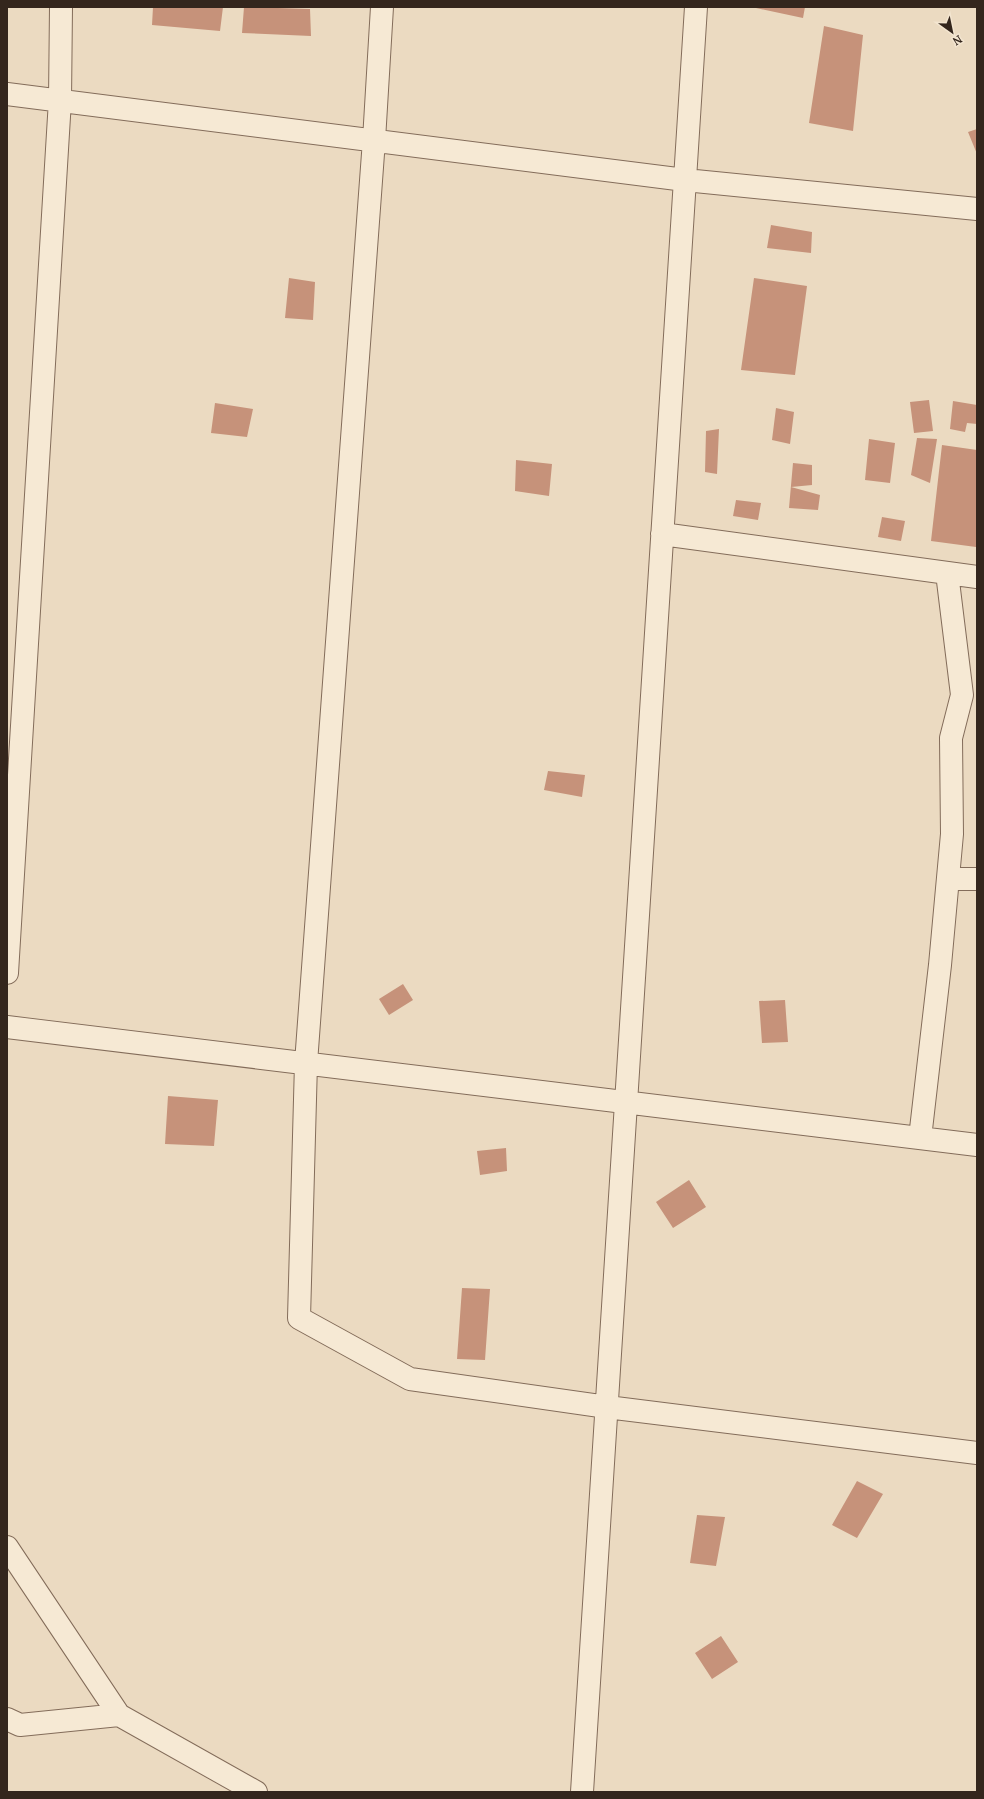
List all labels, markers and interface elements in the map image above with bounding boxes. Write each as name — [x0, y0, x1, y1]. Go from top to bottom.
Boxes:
north arrow — [932, 12, 972, 52]
text: N — [950, 32, 965, 49]

